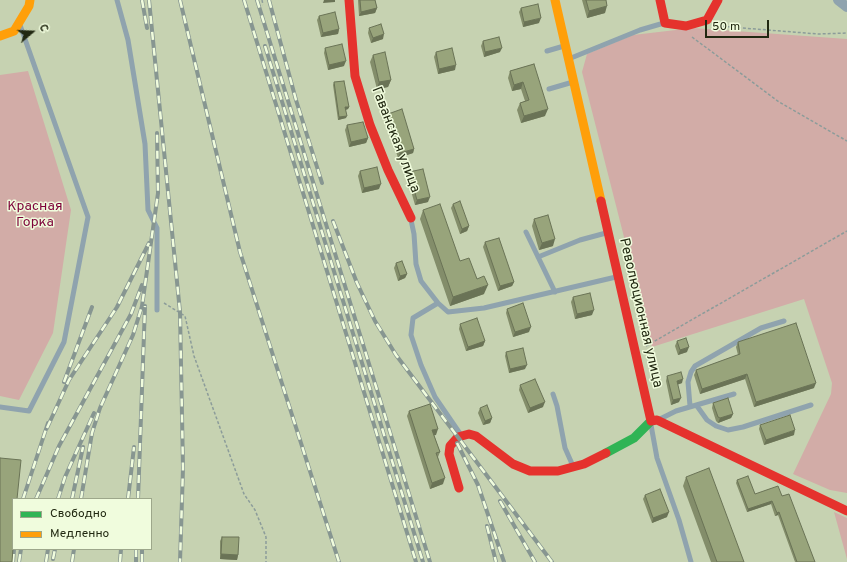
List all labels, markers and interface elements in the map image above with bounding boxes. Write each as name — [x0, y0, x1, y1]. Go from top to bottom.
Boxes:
north arrow — [12, 12, 52, 52]
scale bar — [707, 12, 771, 38]
text: 50 m — [712, 19, 740, 35]
text: С — [36, 22, 51, 34]
street label: Гаванская улица — [367, 85, 423, 195]
park label: Красная Горка — [7, 199, 63, 232]
street label: Революционная улица — [615, 237, 665, 389]
legend — [12, 498, 152, 550]
text: Свободно — [50, 506, 107, 522]
text: Медленно — [50, 526, 109, 542]

